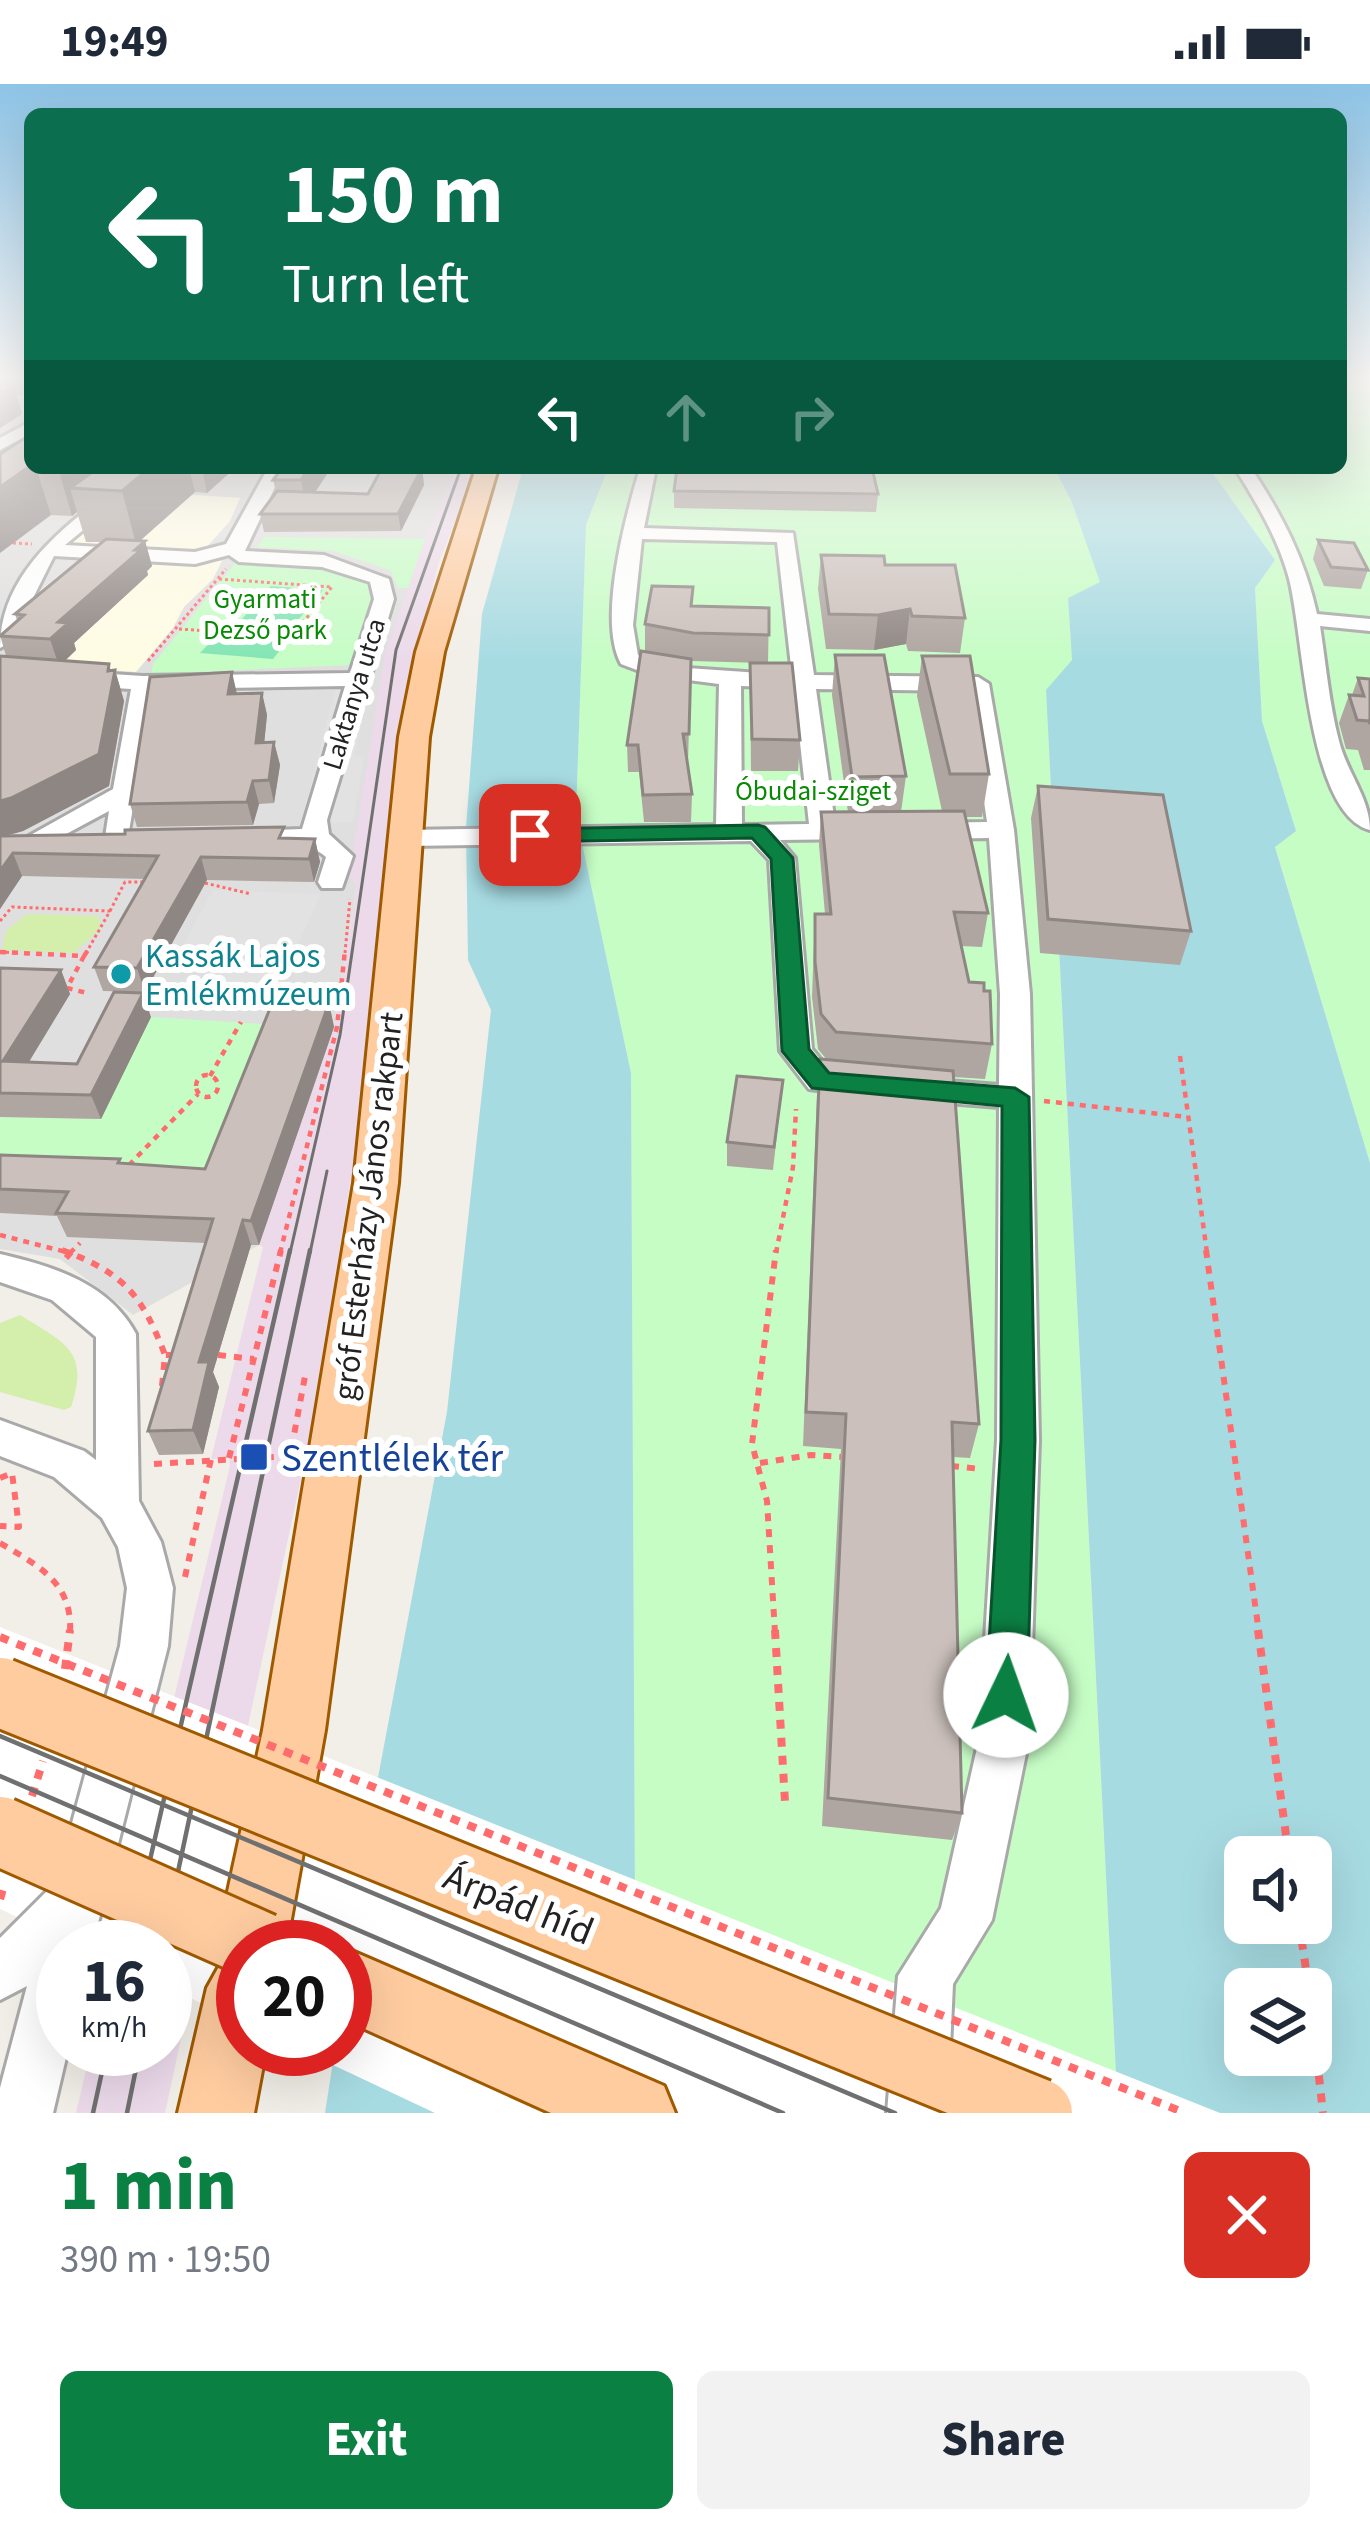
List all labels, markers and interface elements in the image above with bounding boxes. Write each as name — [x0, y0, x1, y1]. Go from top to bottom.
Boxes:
text: 19:49 — [60, 10, 169, 74]
text: 150 m — [282, 136, 504, 256]
icon: left — [84, 156, 240, 312]
text: Turn left — [282, 247, 469, 324]
icon: left — [527, 384, 593, 450]
icon: ahead — [653, 384, 719, 450]
icon: right — [779, 384, 845, 450]
park label: Gyarmati Dezső park — [203, 580, 328, 650]
street label: Laktanya utca — [313, 614, 396, 775]
park label: Óbudai-sziget — [735, 772, 891, 811]
pin — [479, 784, 581, 886]
icon: arrive — [497, 802, 563, 868]
place label: Kassák Lajos Emlékmúzeum — [145, 933, 352, 1018]
marker: Kassák Lajos Emlékmúzeum — [108, 961, 134, 987]
street label: gróf Esterházy János rakpart — [321, 1009, 416, 1403]
place label: Szentlélek tér — [281, 1431, 504, 1487]
marker: Szentlélek tér — [238, 1441, 270, 1473]
position arrow — [943, 1632, 1069, 1758]
map controls — [1224, 1836, 1332, 2076]
button: sound — [1224, 1836, 1332, 1944]
street label: Árpád híd — [435, 1849, 602, 1960]
speed limit sign: 20 — [216, 1920, 372, 2076]
text: 16 — [82, 1940, 146, 2025]
button: layers — [1224, 1968, 1332, 2076]
text: km/h — [81, 2006, 147, 2049]
text: 1 min — [60, 2135, 237, 2238]
button: close — [1184, 2152, 1310, 2278]
text: 390 m · 19:50 — [60, 2232, 271, 2288]
button: Exit — [60, 2371, 673, 2509]
button: Share — [697, 2371, 1310, 2509]

